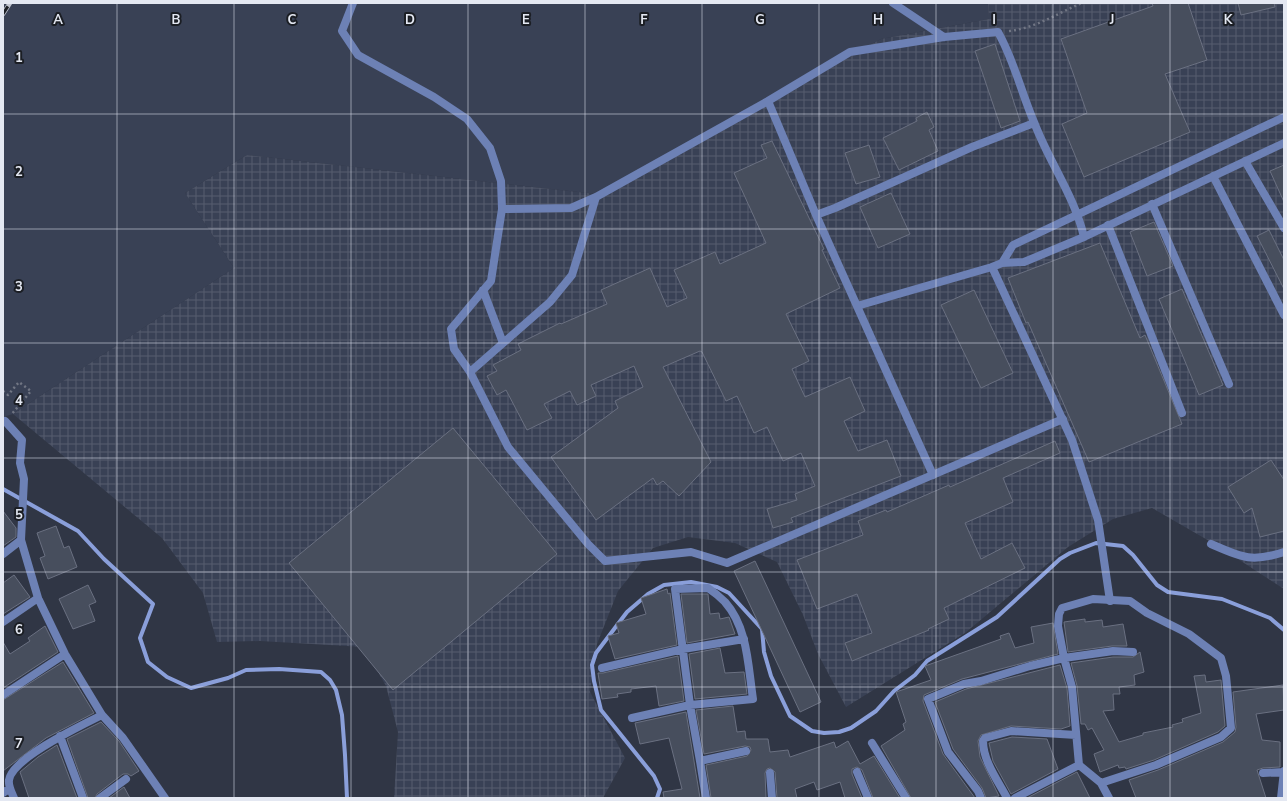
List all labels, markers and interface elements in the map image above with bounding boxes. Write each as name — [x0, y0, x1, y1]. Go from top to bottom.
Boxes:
text: A — [53, 11, 63, 29]
text: B — [172, 11, 181, 29]
text: C — [288, 11, 297, 29]
text: D — [405, 11, 415, 29]
text: E — [522, 11, 530, 29]
text: F — [640, 11, 648, 29]
text: G — [755, 11, 765, 29]
text: H — [873, 11, 883, 29]
text: I — [992, 11, 996, 29]
text: J — [1109, 11, 1114, 29]
text: K — [1224, 11, 1233, 29]
text: 1 — [15, 49, 23, 67]
text: 2 — [15, 163, 23, 181]
text: 3 — [15, 278, 23, 296]
text: 4 — [15, 392, 23, 410]
text: 5 — [15, 506, 23, 524]
text: 6 — [15, 621, 23, 639]
text: 7 — [15, 735, 23, 753]

